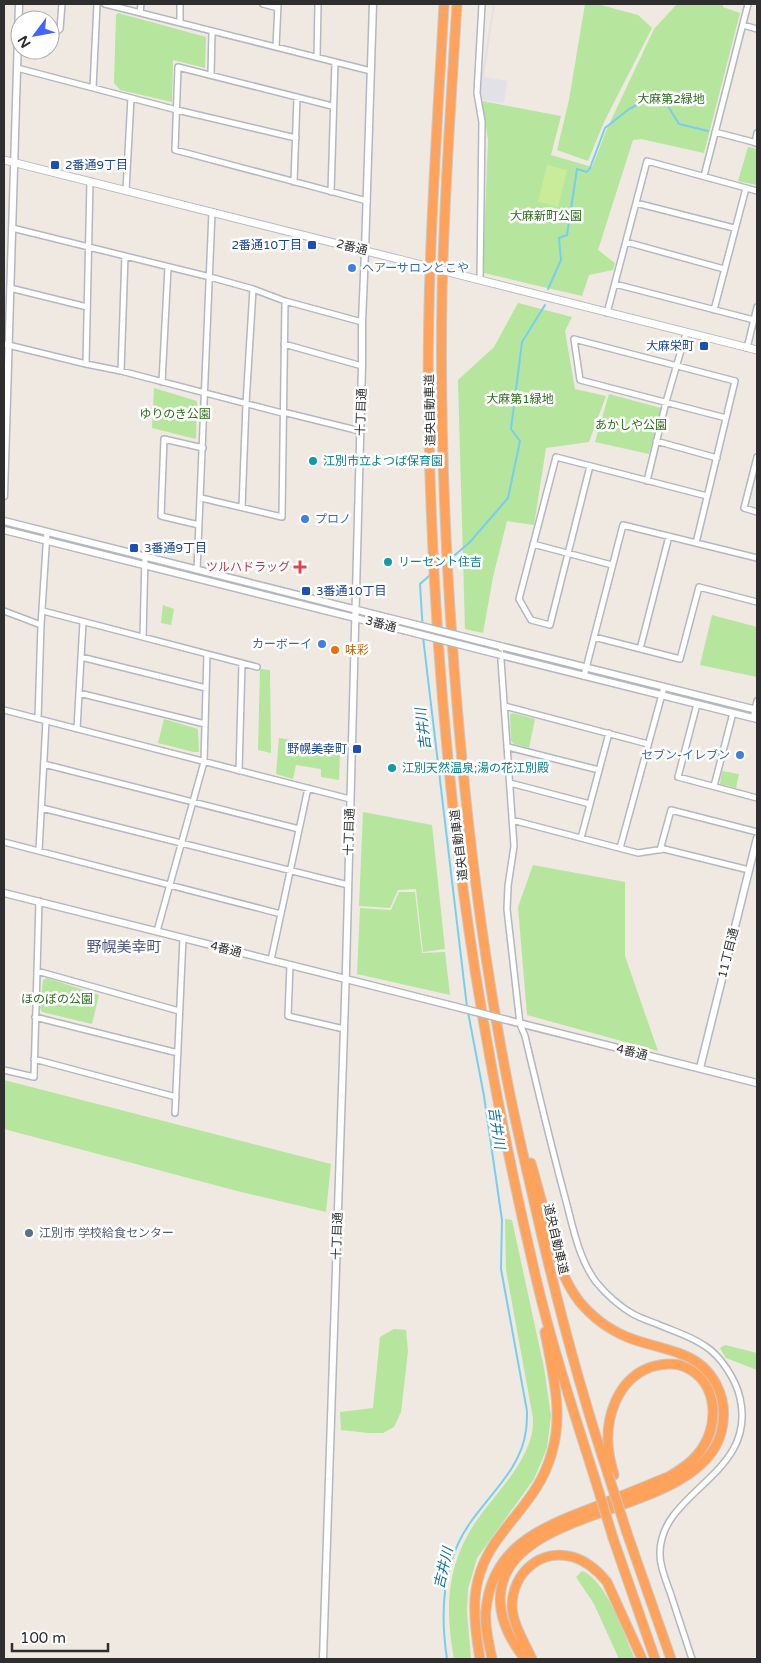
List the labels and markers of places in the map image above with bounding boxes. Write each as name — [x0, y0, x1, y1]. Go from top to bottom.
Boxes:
place label: 2番通9丁目 — [65, 158, 128, 172]
marker: 2番通9丁目 — [49, 159, 61, 171]
place label: 2番通10丁目 — [231, 238, 302, 252]
marker: 2番通10丁目 — [306, 239, 318, 251]
place label: ヘアーサロンとこや — [362, 261, 469, 275]
marker: ヘアーサロンとこや — [346, 262, 358, 274]
place label: 大麻栄町 — [646, 339, 694, 353]
marker: 大麻栄町 — [698, 340, 710, 352]
place label: 江別市立よつば保育園 — [323, 454, 443, 468]
marker: 江別市立よつば保育園 — [307, 455, 319, 467]
place label: プロノ — [315, 512, 351, 526]
marker: プロノ — [299, 513, 311, 525]
place label: 3番通9丁目 — [144, 541, 207, 555]
marker: 3番通9丁目 — [128, 542, 140, 554]
place label: リーセント住吉 — [398, 555, 482, 569]
marker: リーセント住吉 — [382, 556, 394, 568]
place label: ツルハドラッグ — [206, 560, 290, 574]
marker: ツルハドラッグ — [294, 561, 306, 573]
place label: 3番通10丁目 — [316, 584, 387, 598]
marker: 3番通10丁目 — [300, 585, 312, 597]
place label: カーボーイ — [252, 637, 312, 651]
marker: カーボーイ — [316, 638, 328, 650]
place label: 味彩 — [345, 643, 369, 657]
marker: 味彩 — [329, 644, 341, 656]
place label: 野幌美幸町 — [287, 742, 347, 756]
marker: 野幌美幸町 — [351, 743, 363, 755]
place label: セブン-イレブン — [641, 748, 730, 762]
marker: セブン-イレブン — [734, 749, 746, 761]
place label: 江別天然温泉;湯の花江別殿 — [402, 761, 549, 775]
marker: 江別天然温泉;湯の花江別殿 — [386, 762, 398, 774]
place label: 江別市 学校給食センター — [39, 1226, 174, 1240]
marker: 江別市 学校給食センター — [23, 1227, 35, 1239]

